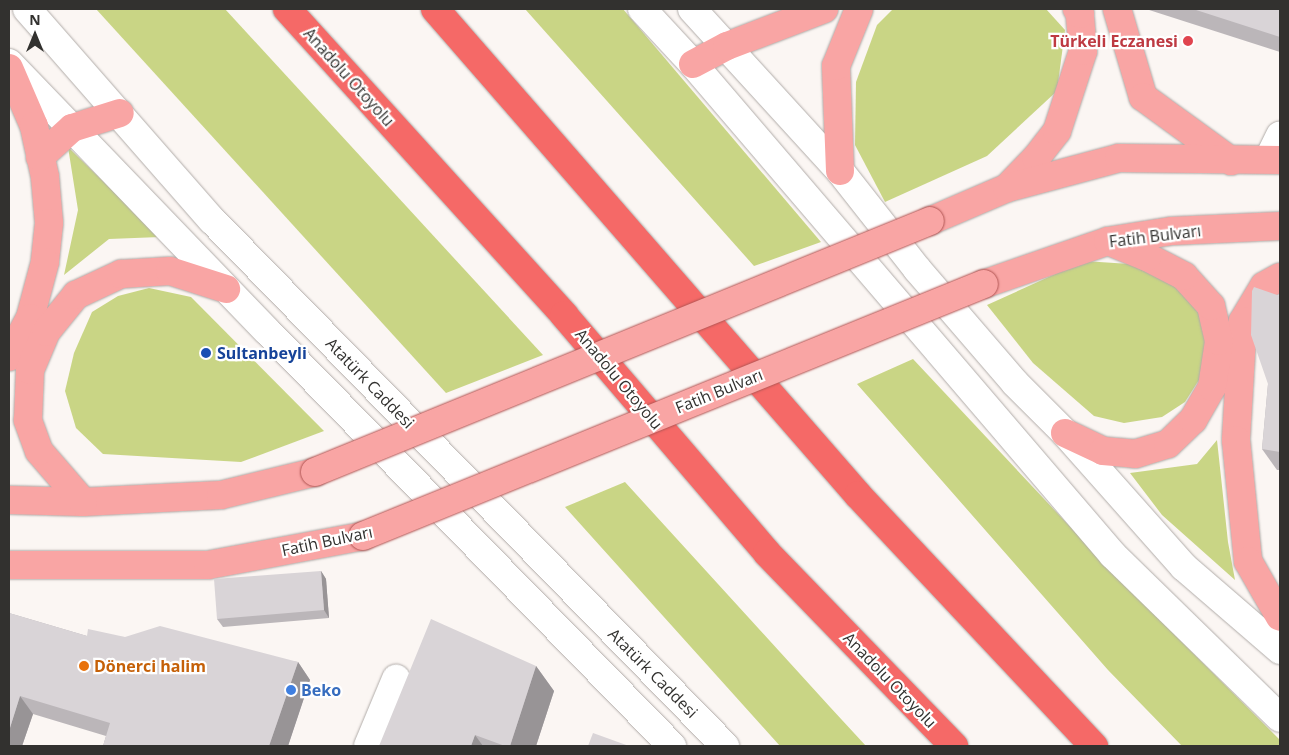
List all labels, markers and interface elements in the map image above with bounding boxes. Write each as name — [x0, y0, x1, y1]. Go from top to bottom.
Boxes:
north arrow — [10, 10, 60, 60]
text: N — [29, 10, 41, 29]
street label: Anadolu Otoyolu — [300, 24, 398, 130]
place label: Türkeli Eczanesi — [1050, 31, 1178, 51]
marker: Türkeli Eczanesi — [1182, 35, 1194, 47]
street label: Fatih Bulvarı — [1108, 221, 1202, 251]
street label: Anadolu Otoyolu — [571, 325, 667, 433]
street label: Atatürk Caddesi — [322, 334, 418, 432]
place label: Sultanbeyli — [217, 343, 307, 363]
marker: Sultanbeyli — [199, 346, 213, 360]
street label: Fatih Bulvarı — [673, 365, 765, 417]
street label: Fatih Bulvarı — [280, 522, 374, 560]
street label: Atatürk Caddesi — [604, 624, 702, 722]
street label: Anadolu Otoyolu — [840, 628, 940, 732]
place label: Dönerci halim — [94, 656, 206, 676]
marker: Dönerci halim — [78, 660, 90, 672]
place label: Beko — [301, 680, 341, 700]
marker: Beko — [285, 684, 297, 696]

